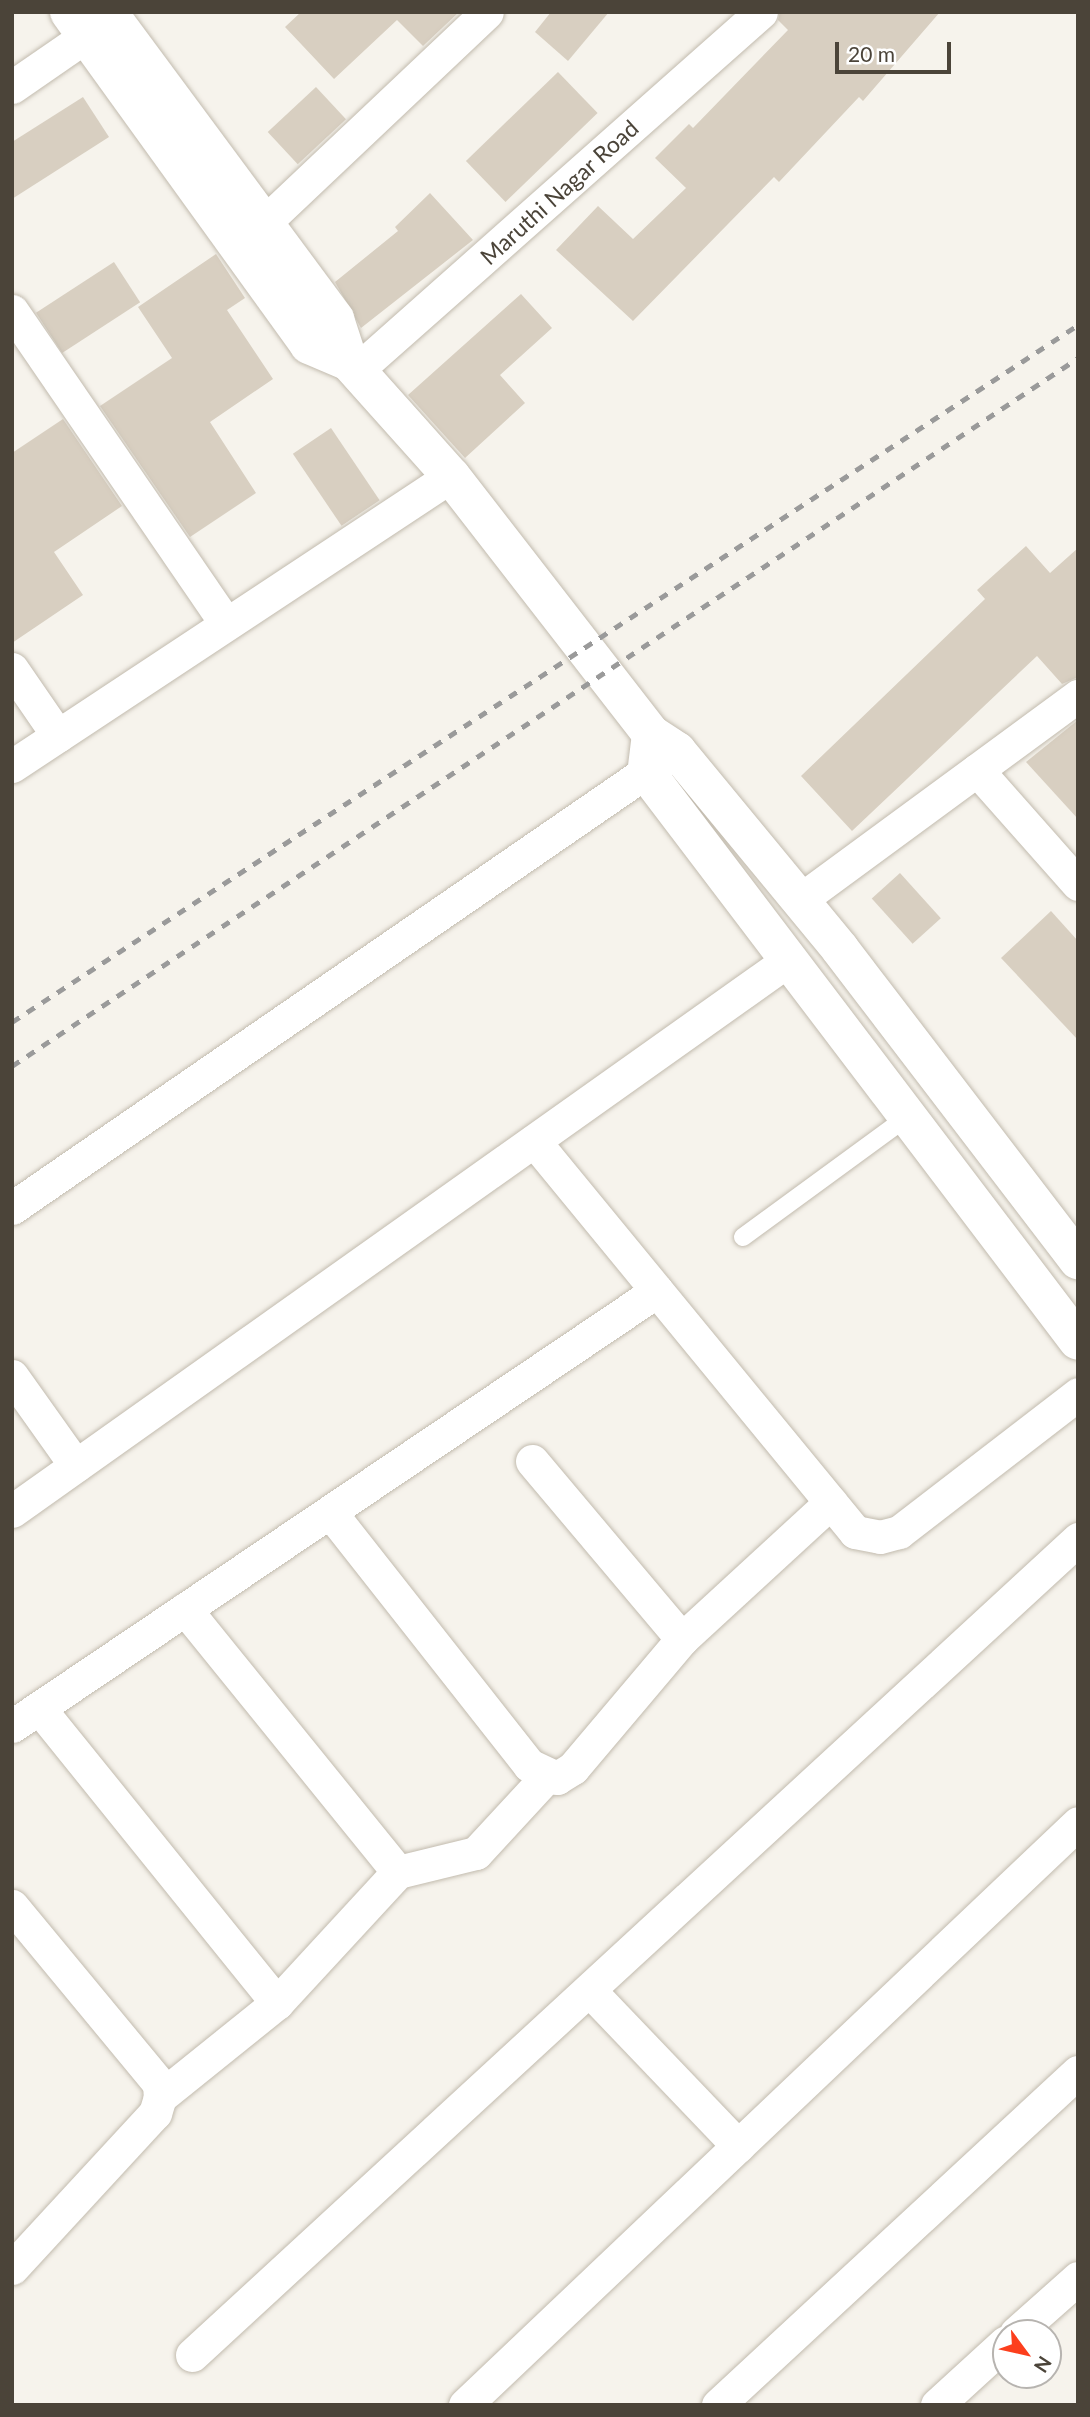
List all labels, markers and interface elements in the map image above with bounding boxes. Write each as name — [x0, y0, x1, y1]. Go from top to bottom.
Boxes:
scale bar — [838, 28, 954, 72]
text: 20 m — [848, 41, 895, 66]
street label: Maruthi Nagar Road — [474, 114, 644, 270]
north arrow — [992, 2319, 1062, 2389]
text: N — [1030, 2352, 1057, 2377]

